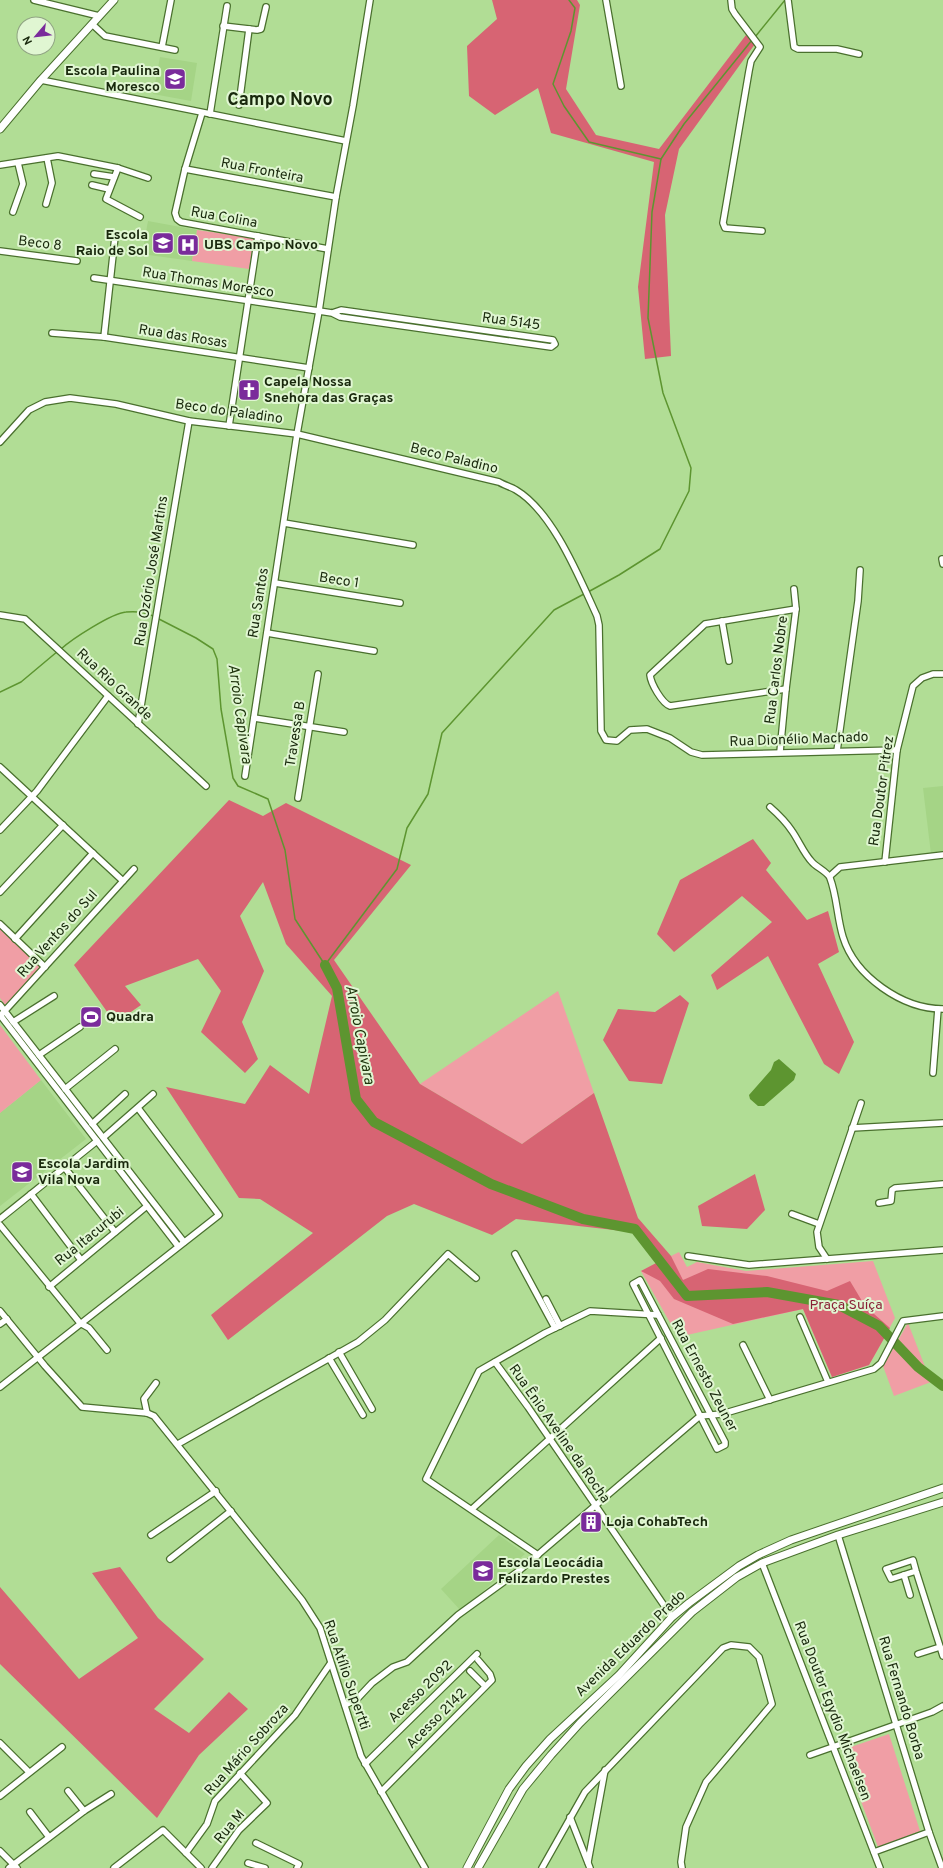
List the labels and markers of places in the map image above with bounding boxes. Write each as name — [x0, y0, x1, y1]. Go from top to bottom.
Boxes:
place label: Escola Paulina Moresco — [65, 63, 160, 96]
school or university icon: Escola Paulina Moresco — [162, 66, 188, 92]
place label: Escola Raio de Sol — [76, 227, 148, 260]
school or university icon: Escola Raio de Sol — [150, 230, 176, 256]
hospital icon: UBS Campo Novo — [175, 232, 201, 258]
place label: UBS Campo Novo — [204, 237, 318, 254]
place label: Capela Nossa Snehora das Graças — [264, 374, 394, 407]
church icon: Capela Nossa Snehora das Graças — [236, 377, 262, 403]
sports icon: Quadra — [78, 1004, 104, 1030]
place label: Quadra — [106, 1009, 154, 1026]
place label: Escola Jardim Vila Nova — [38, 1156, 130, 1189]
school or university icon: Escola Jardim Vila Nova — [9, 1159, 35, 1185]
building icon: Loja CohabTech — [578, 1509, 604, 1535]
place label: Loja CohabTech — [606, 1514, 708, 1531]
place label: Escola Leocádia Felizardo Prestes — [498, 1555, 610, 1588]
school or university icon: Escola Leocádia Felizardo Prestes — [470, 1558, 496, 1584]

